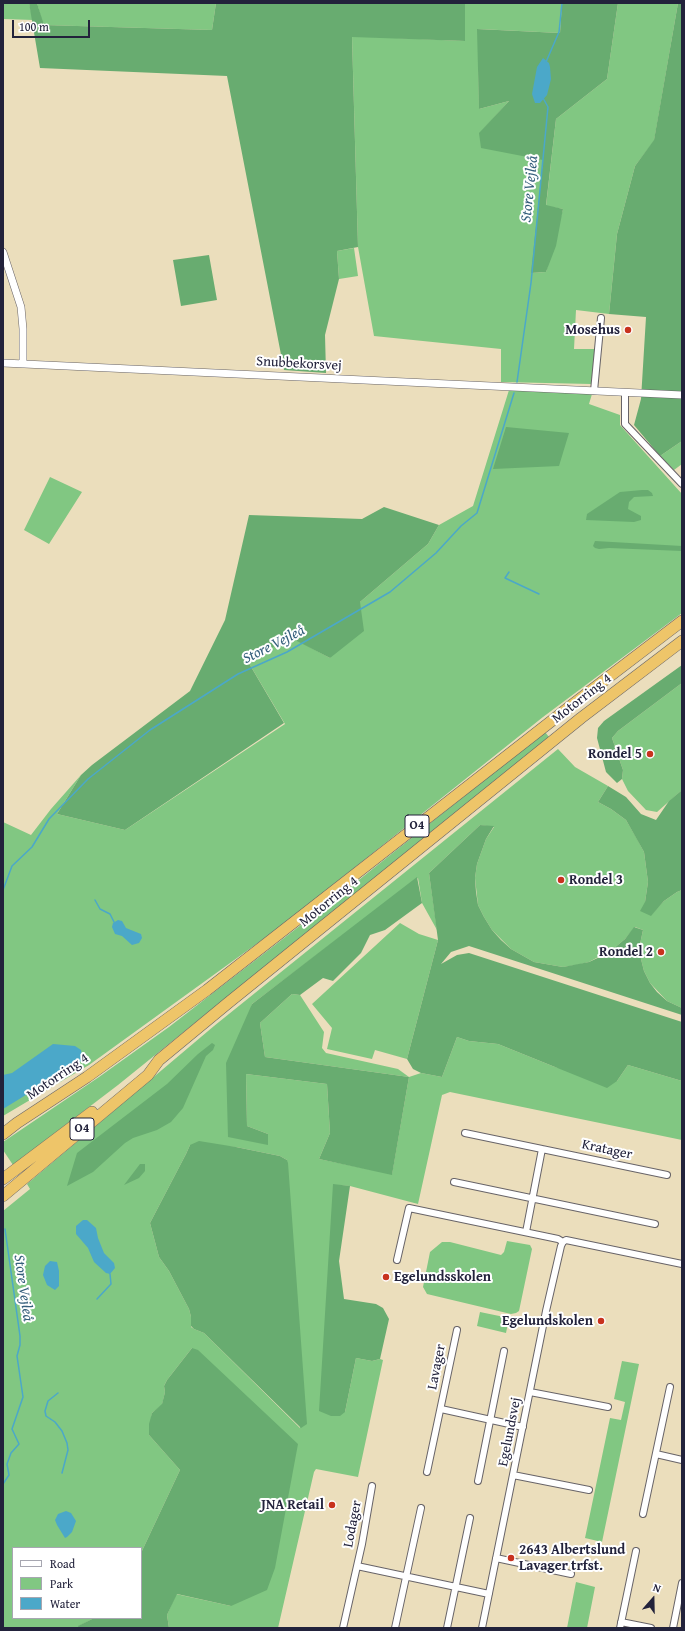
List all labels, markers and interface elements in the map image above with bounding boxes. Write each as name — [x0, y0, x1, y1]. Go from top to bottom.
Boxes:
scale bar — [14, 12, 92, 38]
text: 100 m — [19, 18, 49, 35]
water label: Store Vejleå — [518, 155, 542, 223]
place label: Mosehus — [565, 322, 620, 338]
marker: Mosehus — [623, 325, 633, 335]
street label: Snubbekorsvej — [256, 353, 342, 375]
water label: Store Vejleå — [240, 622, 308, 668]
street label: Motorring 4 — [549, 671, 615, 727]
place label: Rondel 5 — [588, 746, 642, 762]
marker: Rondel 5 — [645, 749, 655, 759]
road number: O4 — [405, 815, 429, 837]
place label: Rondel 3 — [569, 872, 623, 888]
street label: Motorring 4 — [296, 873, 362, 931]
marker: Rondel 3 — [556, 875, 566, 885]
place label: Rondel 2 — [599, 944, 653, 960]
marker: Rondel 2 — [656, 947, 666, 957]
street label: Motorring 4 — [24, 1050, 92, 1104]
road number: O4 — [70, 1118, 94, 1140]
street label: Kratager — [580, 1136, 634, 1164]
water label: Store Vejleå — [9, 1254, 37, 1322]
place label: Egelundsskolen — [394, 1269, 491, 1285]
marker: Egelundsskolen — [381, 1272, 391, 1282]
place label: Egelundskolen — [502, 1313, 593, 1329]
marker: Egelundskolen — [596, 1316, 606, 1326]
street label: Lavager — [424, 1343, 450, 1391]
street label: Egelundsvej — [495, 1396, 525, 1468]
place label: JNA Retail — [261, 1497, 324, 1513]
street label: Lodager — [340, 1499, 366, 1549]
marker: JNA Retail — [327, 1500, 337, 1510]
place label: 2643 Albertslund Lavager trfst. — [519, 1542, 625, 1574]
legend — [12, 1547, 142, 1619]
marker: 2643 Albertslund Lavager trfst. — [506, 1553, 516, 1563]
text: Road — [50, 1555, 75, 1572]
text: Park — [50, 1575, 73, 1592]
north arrow — [633, 1579, 673, 1619]
text: N — [651, 1579, 663, 1596]
text: Water — [50, 1595, 80, 1612]

